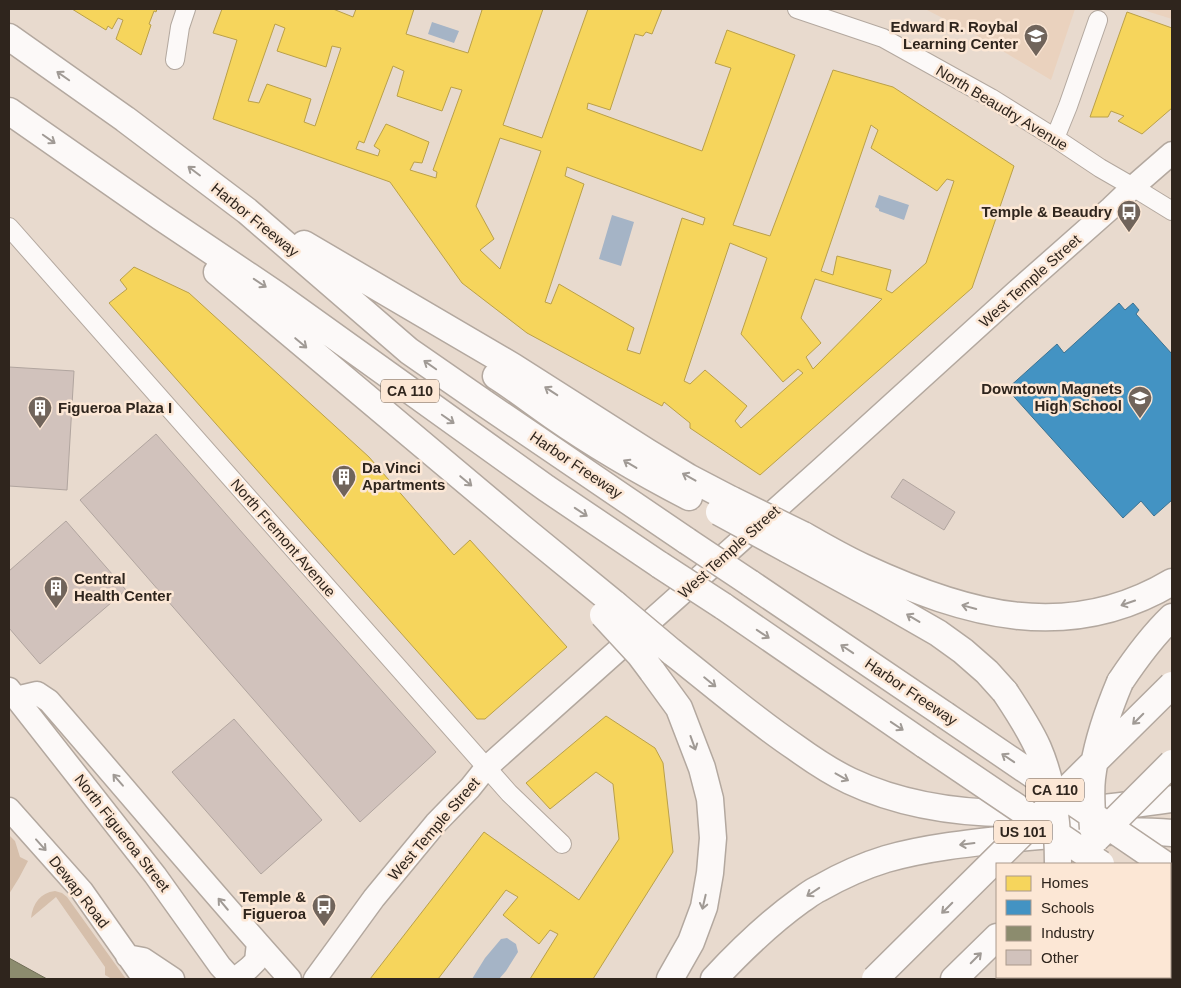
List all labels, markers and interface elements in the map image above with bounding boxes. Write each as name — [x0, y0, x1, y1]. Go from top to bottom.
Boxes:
place label: Edward R. Roybal Learning Center — [890, 18, 1018, 52]
school or university icon: Edward R. Roybal Learning Center — [1023, 23, 1049, 57]
street label: North Beaudry Avenue — [933, 61, 1071, 154]
one-way arrow — [56, 71, 70, 81]
one-way arrow — [42, 134, 56, 144]
one-way arrow — [188, 166, 201, 177]
street label: Harbor Freeway — [208, 179, 303, 260]
bus stop icon: Temple & Beaudry — [1116, 199, 1142, 233]
place label: Temple & Beaudry — [981, 203, 1113, 220]
street label: West Temple Street — [976, 230, 1084, 331]
one-way arrow — [252, 278, 266, 288]
one-way arrow — [295, 337, 308, 349]
one-way arrow — [423, 360, 437, 370]
road number: CA 110 — [381, 380, 439, 402]
place label: Downtown Magnets High School — [981, 380, 1122, 414]
one-way arrow — [545, 385, 559, 395]
school or university icon: Downtown Magnets High School — [1127, 385, 1153, 419]
building icon: Figueroa Plaza I — [27, 395, 53, 429]
place label: Figueroa Plaza I — [58, 399, 172, 416]
one-way arrow — [441, 414, 455, 424]
street label: Harbor Freeway — [527, 427, 626, 502]
place label: Da Vinci Apartments — [362, 459, 445, 493]
one-way arrow — [623, 459, 637, 469]
building icon: Da Vinci Apartments — [331, 464, 357, 498]
one-way arrow — [682, 471, 697, 481]
street label: North Fremont Avenue — [228, 475, 339, 600]
one-way arrow — [459, 475, 472, 486]
street label: West Temple Street — [675, 501, 783, 602]
one-way arrow — [574, 507, 588, 517]
place label: Central Health Center — [74, 570, 172, 604]
building icon: Central Health Center — [43, 575, 69, 609]
one-way arrow — [1121, 599, 1137, 608]
one-way arrow — [961, 602, 977, 611]
one-way arrow — [906, 612, 920, 622]
one-way arrow — [756, 629, 770, 639]
one-way arrow — [840, 644, 854, 654]
street label: Harbor Freeway — [862, 654, 961, 729]
one-way arrow — [704, 677, 717, 688]
one-way arrow — [1132, 713, 1144, 725]
one-way arrow — [890, 721, 904, 731]
one-way arrow — [689, 735, 698, 751]
one-way arrow — [1001, 753, 1015, 763]
street label: North Figueroa Street — [71, 771, 174, 895]
one-way arrow — [835, 772, 849, 782]
one-way arrow — [112, 773, 123, 786]
street label: West Temple Street — [384, 773, 483, 883]
road number: CA 110 — [1026, 778, 1084, 802]
road number: US 101 — [994, 820, 1052, 844]
one-way arrow — [36, 839, 47, 852]
one-way arrow — [959, 839, 975, 849]
street label: Dewap Road — [46, 852, 113, 931]
legend — [996, 863, 1171, 978]
text: Homes — [1041, 874, 1089, 891]
one-way arrow — [806, 887, 820, 897]
place label: Temple & Figueroa — [240, 888, 307, 922]
bus stop icon: Temple & Figueroa — [311, 893, 337, 927]
one-way arrow — [699, 894, 708, 910]
one-way arrow — [217, 897, 228, 910]
text: Schools — [1041, 899, 1094, 916]
one-way arrow — [942, 901, 954, 913]
text: Industry — [1041, 924, 1095, 941]
text: Other — [1041, 949, 1079, 966]
one-way arrow — [970, 952, 982, 964]

